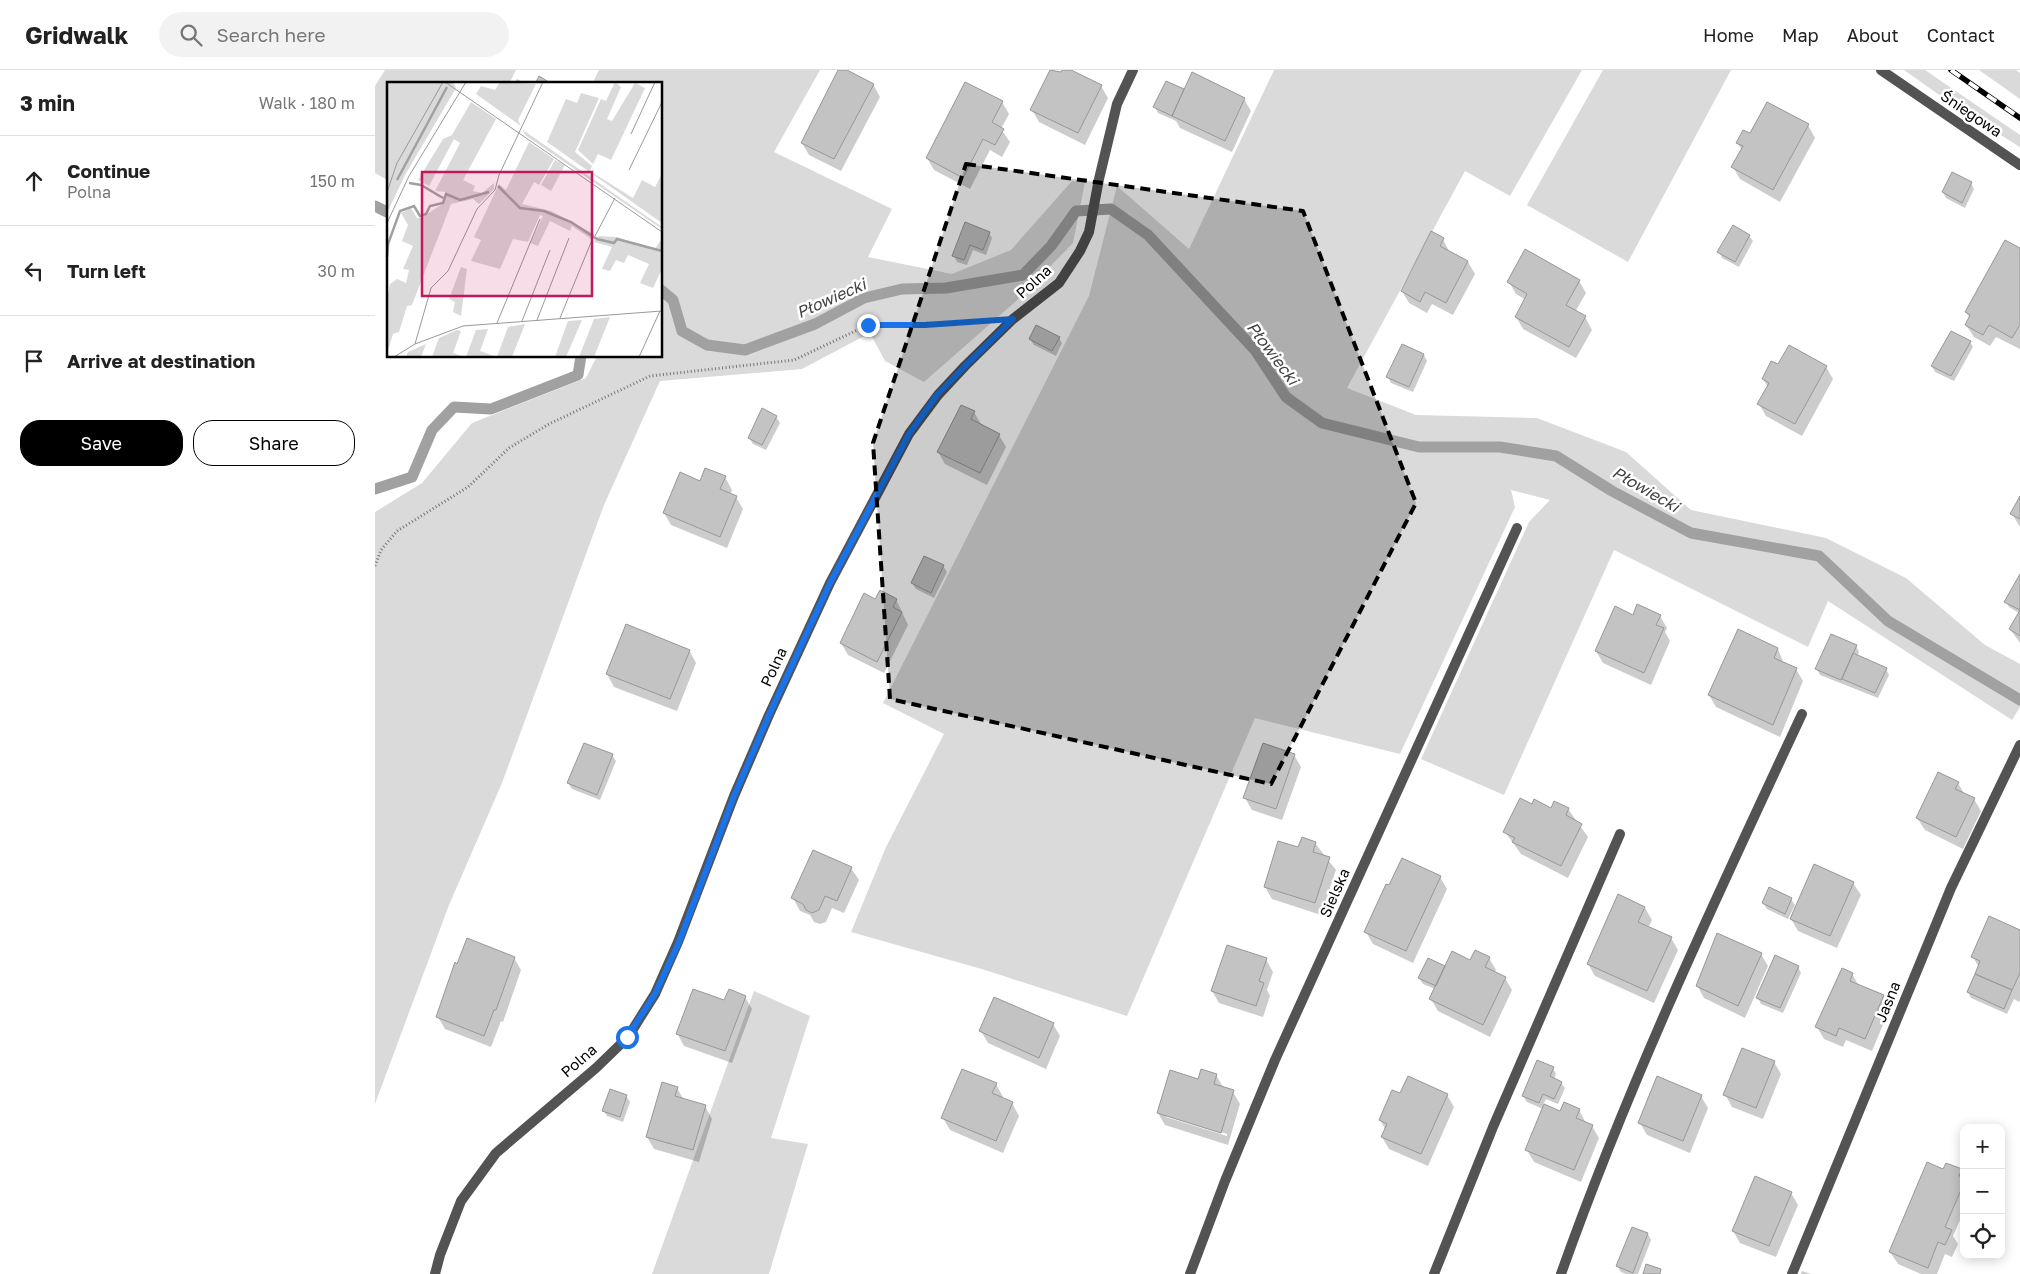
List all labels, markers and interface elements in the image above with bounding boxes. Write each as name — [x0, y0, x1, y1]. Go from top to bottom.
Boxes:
search box — [159, 12, 509, 57]
text: Gridwalk — [25, 20, 129, 49]
icon: search — [177, 21, 205, 49]
text: Search here — [217, 23, 325, 46]
text: Home — [1703, 24, 1754, 46]
text: Map — [1782, 24, 1819, 46]
text: About — [1847, 24, 1899, 46]
text: Contact — [1927, 24, 1995, 46]
inset map — [387, 82, 663, 358]
street label: Śniegowa — [1938, 86, 2006, 140]
text: 3 min — [20, 90, 75, 116]
text: Walk · 180 m — [259, 93, 355, 113]
text: Continue — [67, 159, 150, 182]
icon: ahead — [20, 167, 48, 195]
text: 150 m — [310, 171, 355, 191]
text: Polna — [67, 182, 111, 202]
icon: left — [20, 257, 48, 285]
text: Turn left — [67, 259, 146, 282]
text: 30 m — [318, 261, 355, 281]
street label: Polna — [1012, 261, 1055, 302]
water label: Płowiecki — [793, 273, 870, 322]
route end — [857, 314, 880, 337]
water label: Płowiecki — [1243, 318, 1304, 390]
icon: arrive — [20, 347, 48, 375]
text: Arrive at destination — [67, 349, 255, 372]
button: Save — [20, 420, 183, 466]
button: Share — [193, 420, 355, 466]
water label: Płowiecki — [1609, 462, 1684, 517]
street label: Polna — [756, 644, 790, 689]
street label: Sielska — [1315, 865, 1353, 920]
street label: Jasna — [1871, 979, 1903, 1025]
route start — [616, 1026, 639, 1049]
street label: Polna — [557, 1040, 600, 1081]
map controls — [1960, 1124, 2005, 1259]
button: + — [1960, 1124, 2005, 1169]
button: − — [1960, 1169, 2005, 1214]
button: locate — [1960, 1214, 2005, 1259]

